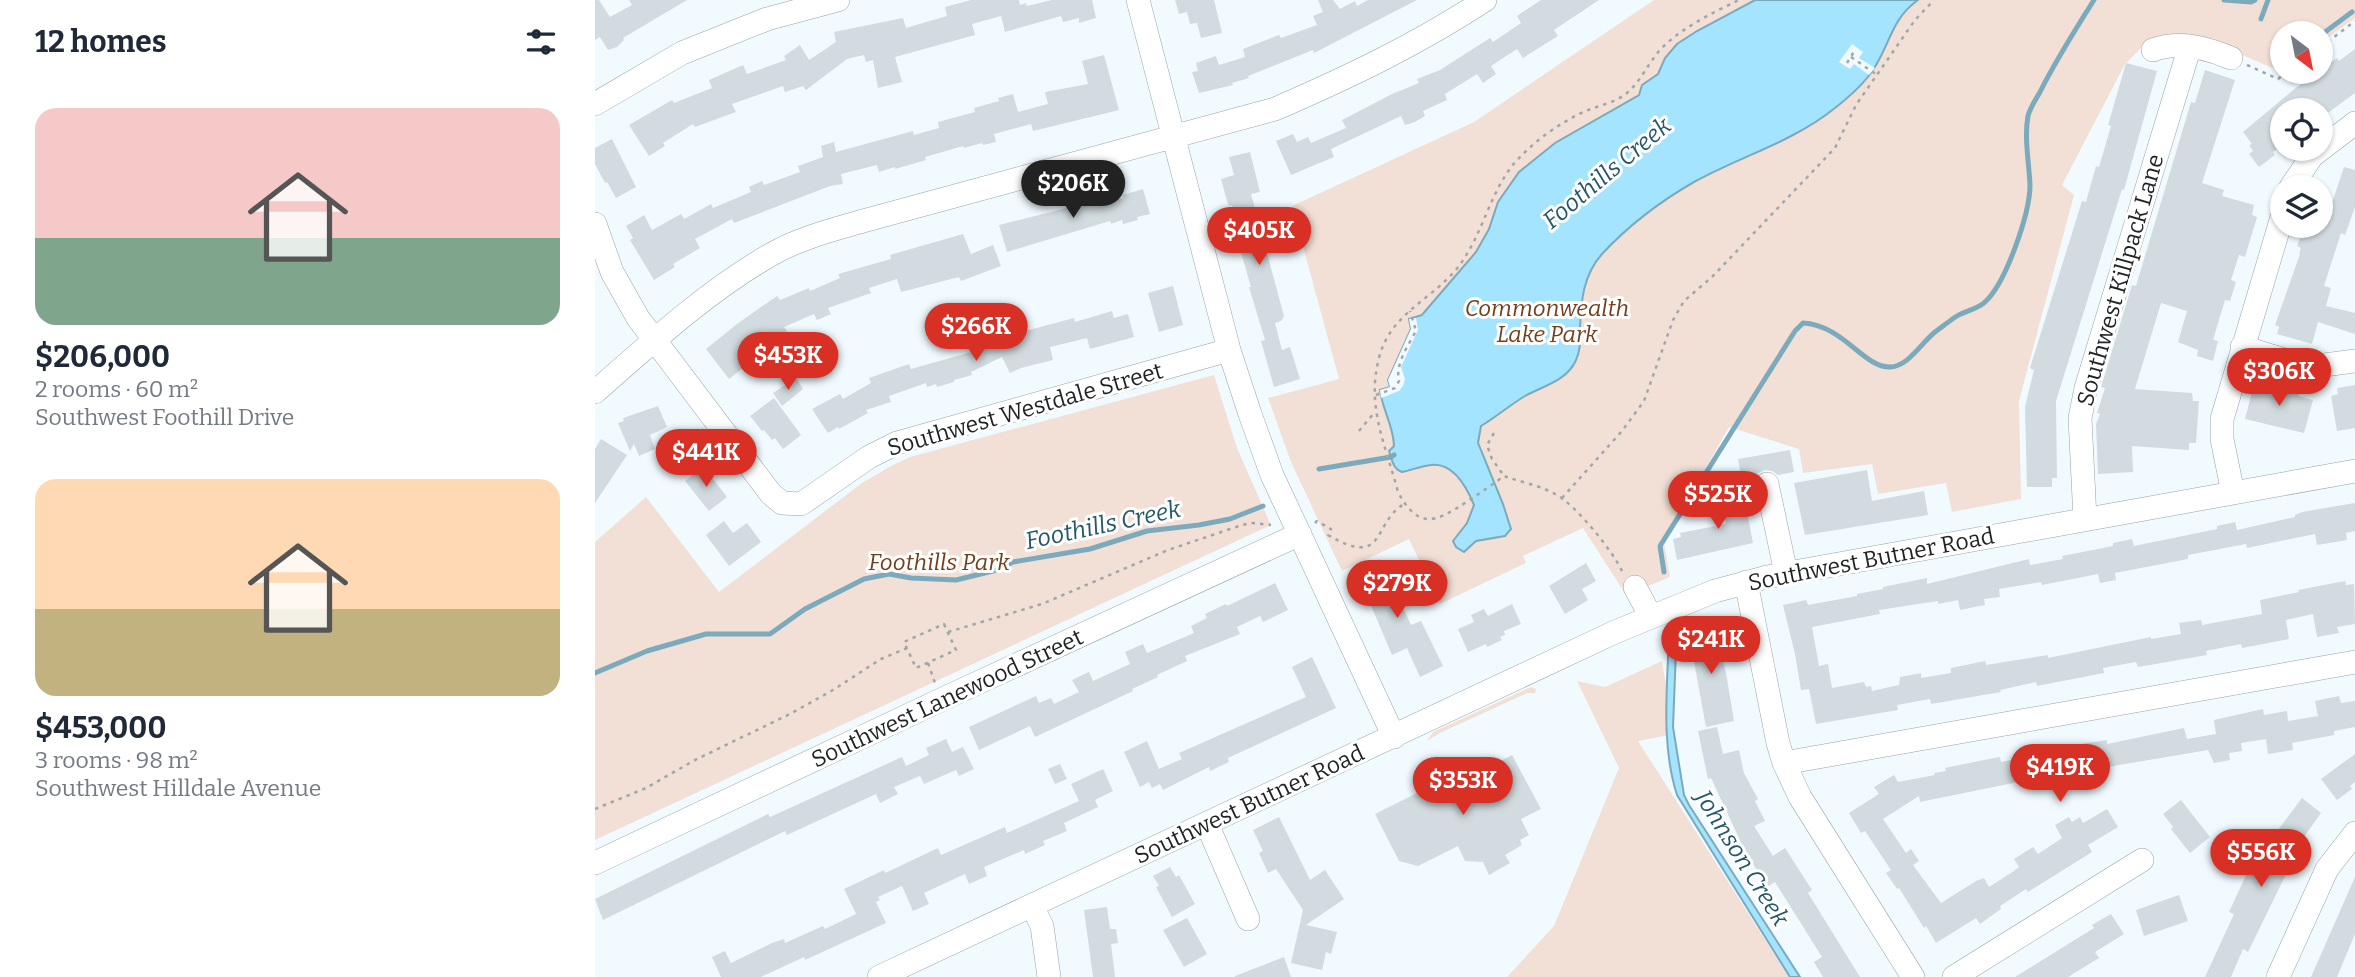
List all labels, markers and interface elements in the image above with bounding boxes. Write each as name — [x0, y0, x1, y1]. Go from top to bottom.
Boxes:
north arrow — [2270, 21, 2333, 84]
map controls — [2270, 21, 2333, 238]
icon: filters — [522, 23, 560, 61]
text: 12 homes — [35, 24, 166, 60]
button: locate — [2270, 98, 2333, 161]
water label: Foothills Creek — [1537, 111, 1677, 235]
street label: Southwest Killpack Lane — [2071, 151, 2169, 409]
icon: home — [235, 154, 361, 280]
pin: $206K — [1024, 160, 1122, 220]
text: $206K — [1037, 169, 1109, 197]
button: layers — [2270, 175, 2333, 238]
pin: $405K — [1210, 208, 1308, 267]
text: $405K — [1223, 216, 1295, 244]
park label: Commonwealth Lake Park — [1465, 294, 1629, 348]
pin: $266K — [927, 304, 1025, 363]
text: $266K — [941, 312, 1011, 340]
pin: $453K — [739, 332, 837, 392]
text: $206,000 — [35, 339, 170, 375]
text: $453K — [753, 341, 823, 369]
pin: $306K — [2230, 348, 2328, 408]
street label: Southwest Westdale Street — [884, 356, 1166, 462]
text: $306K — [2243, 357, 2315, 385]
text: 2 rooms · 60 m² — [35, 375, 198, 403]
text: Southwest Foothill Drive — [35, 403, 294, 431]
pin: $441K — [657, 430, 755, 489]
text: $441K — [672, 438, 740, 466]
pin: $525K — [1669, 472, 1767, 531]
text: $525K — [1684, 480, 1752, 508]
water label: Foothills Creek — [1023, 495, 1184, 555]
street label: Southwest Butner Road — [1745, 521, 1997, 597]
icon: home — [235, 525, 361, 651]
park label: Foothills Park — [868, 548, 1010, 576]
pin: $279K — [1348, 560, 1446, 620]
text: $279K — [1362, 569, 1432, 597]
pin: $241K — [1662, 616, 1760, 676]
street label: Southwest Lanewood Street — [807, 623, 1087, 773]
text: $241K — [1677, 625, 1745, 653]
text: $453,000 — [35, 710, 166, 746]
street label: Southwest Butner Road — [1130, 738, 1369, 870]
pin: $419K — [2011, 744, 2109, 804]
text: 3 rooms · 98 m² — [35, 746, 198, 774]
text: $419K — [2026, 753, 2094, 781]
pin: $353K — [1414, 758, 1512, 817]
text: $353K — [1429, 766, 1497, 794]
text: Southwest Hilldale Avenue — [35, 774, 321, 802]
water label: Johnson Creek — [1688, 783, 1795, 932]
pin: $556K — [2212, 830, 2310, 889]
text: $556K — [2226, 838, 2296, 866]

